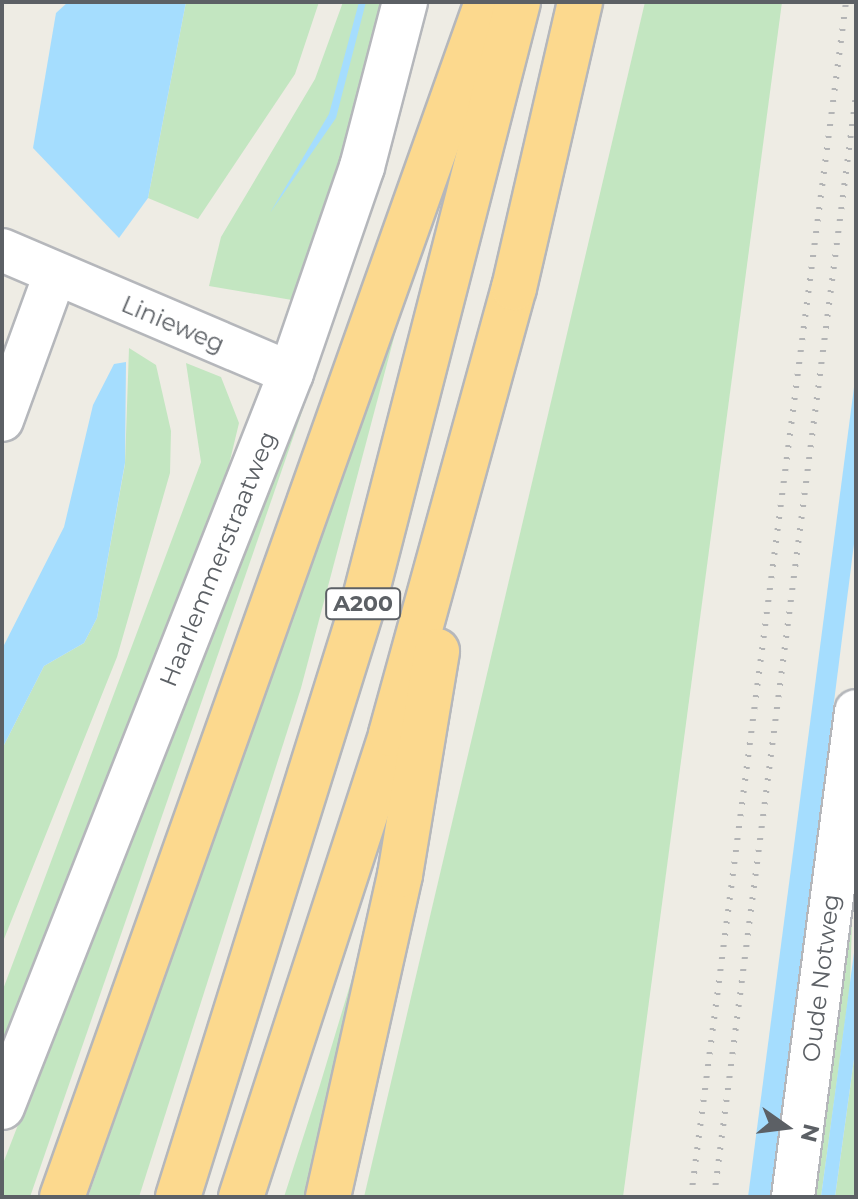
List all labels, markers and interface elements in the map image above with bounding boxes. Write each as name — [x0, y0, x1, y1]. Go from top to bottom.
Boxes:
street label: Linieweg — [117, 289, 229, 359]
street label: Haarlemmerstraatweg — [154, 427, 282, 691]
road number: A200 — [325, 586, 401, 622]
street label: Oude Notweg — [796, 892, 846, 1064]
north arrow — [746, 1087, 826, 1167]
text: N — [795, 1121, 825, 1145]

